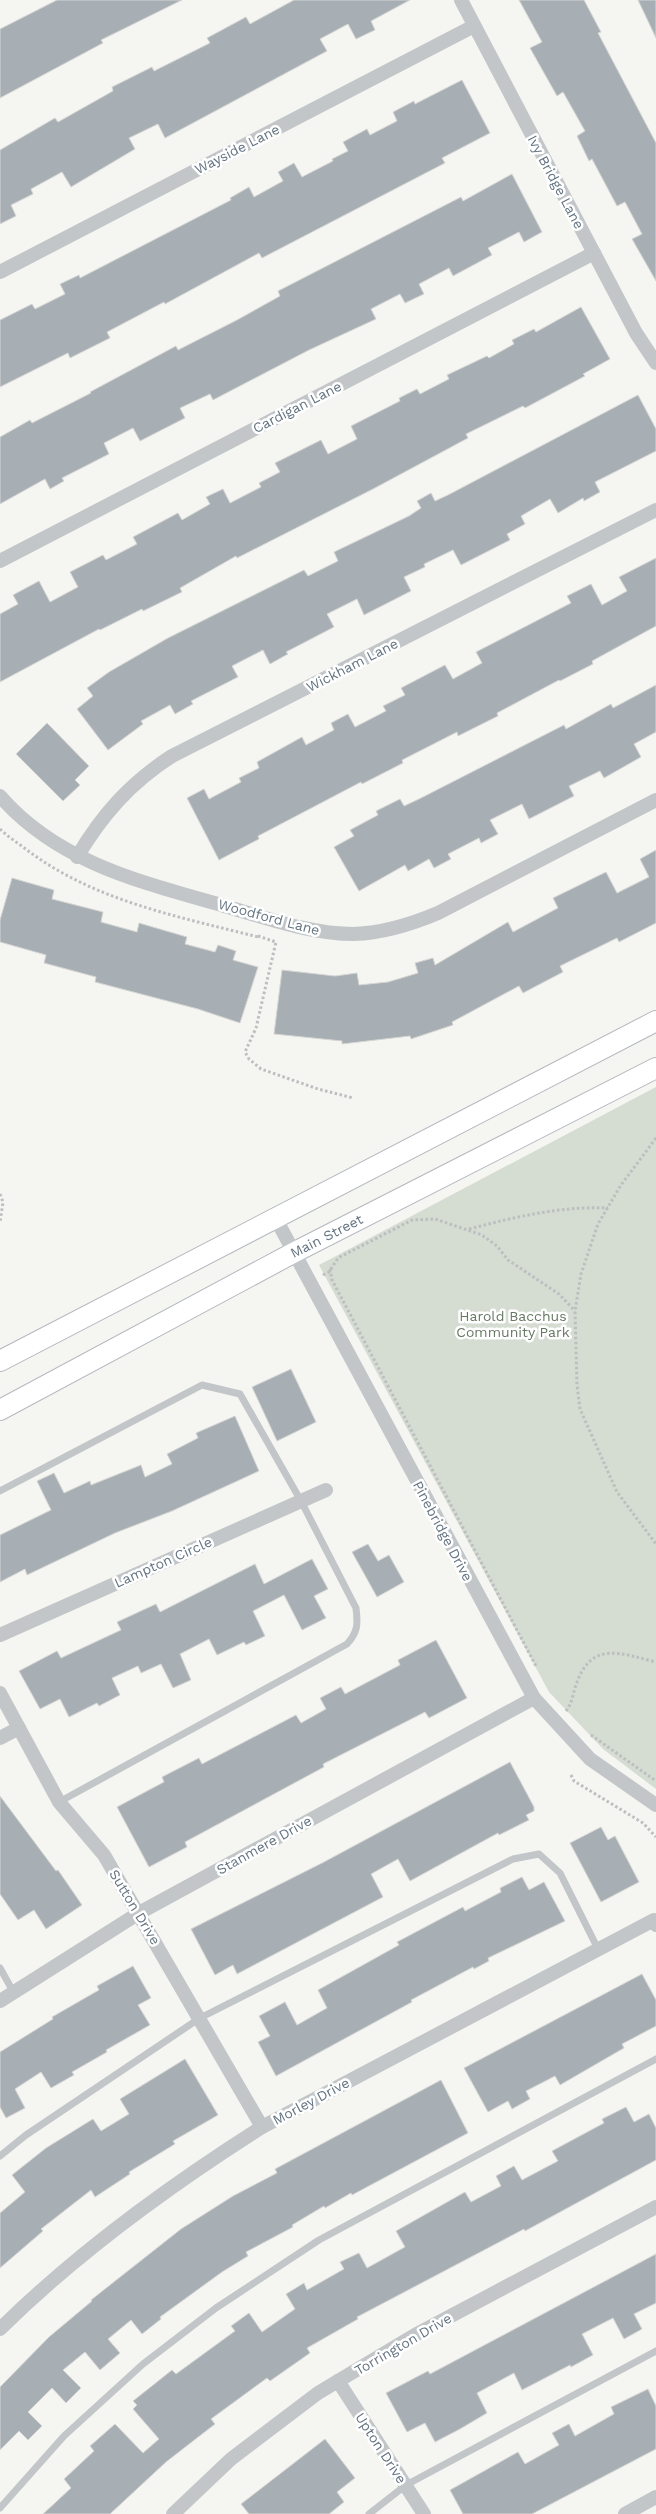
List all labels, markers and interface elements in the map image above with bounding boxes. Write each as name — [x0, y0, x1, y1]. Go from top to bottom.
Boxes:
street label: Wayside Lane — [192, 121, 282, 177]
street label: Ivy Bridge Lane — [525, 132, 587, 232]
street label: Cardigan Lane — [250, 378, 344, 436]
street label: Wickham Lane — [304, 635, 400, 695]
street label: Woodford Lane — [217, 896, 321, 938]
street label: Main Street — [288, 1211, 366, 1261]
park label: Harold Bacchus Community Park — [456, 1308, 570, 1340]
street label: Pinebridge Drive — [410, 1478, 476, 1584]
street label: Lampton Circle — [112, 1533, 214, 1591]
street label: Stanmere Drive — [214, 1812, 314, 1878]
street label: Sutton Drive — [106, 1866, 164, 1948]
street label: Morley Drive — [270, 2074, 352, 2128]
street label: Torrington Drive — [352, 2310, 454, 2378]
street label: Upton Drive — [352, 2410, 410, 2486]

